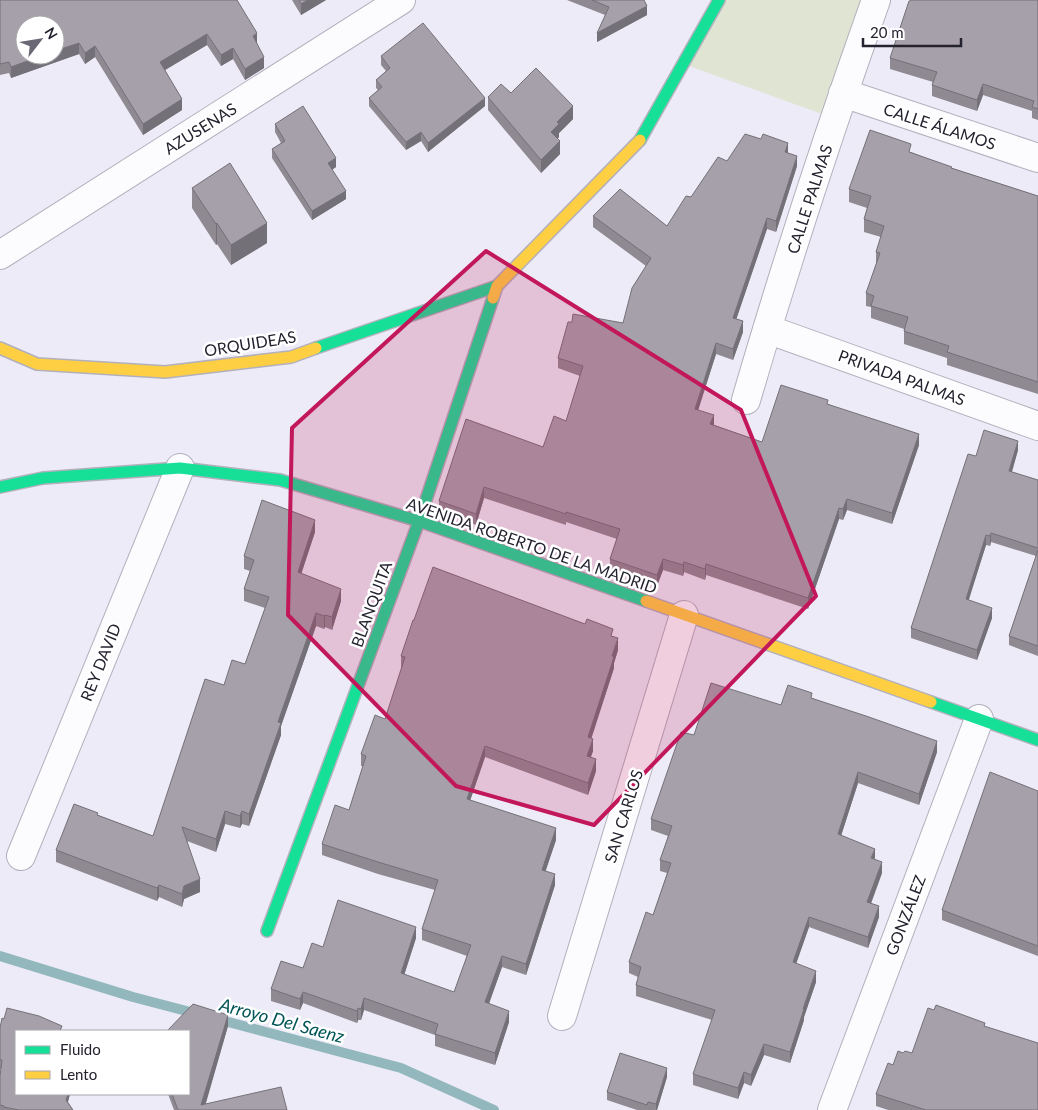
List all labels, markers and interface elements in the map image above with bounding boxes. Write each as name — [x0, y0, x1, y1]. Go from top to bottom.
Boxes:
north arrow — [15, 15, 65, 65]
scale bar — [863, 15, 960, 47]
text: 20 m — [870, 23, 904, 41]
text: N — [42, 24, 62, 42]
street label: AZUSENAS — [160, 98, 240, 158]
street label: CALLE ÁLAMOS — [881, 99, 999, 153]
street label: CALLE PALMAS — [782, 142, 836, 256]
street label: ORQUIDEAS — [203, 326, 297, 360]
street label: PRIVADA PALMAS — [836, 345, 968, 409]
street label: AVENIDA ROBERTO DE LA MADRID — [404, 493, 660, 597]
street label: BLANQUITA — [347, 558, 395, 649]
street label: REY DAVID — [76, 620, 124, 704]
street label: SAN CARLOS — [600, 767, 646, 865]
street label: GONZÁLEZ — [881, 872, 929, 958]
water label: Arroyo Del Saenz — [216, 993, 347, 1047]
legend — [15, 1030, 190, 1095]
text: Fluido — [60, 1040, 101, 1058]
text: Lento — [60, 1065, 97, 1083]

